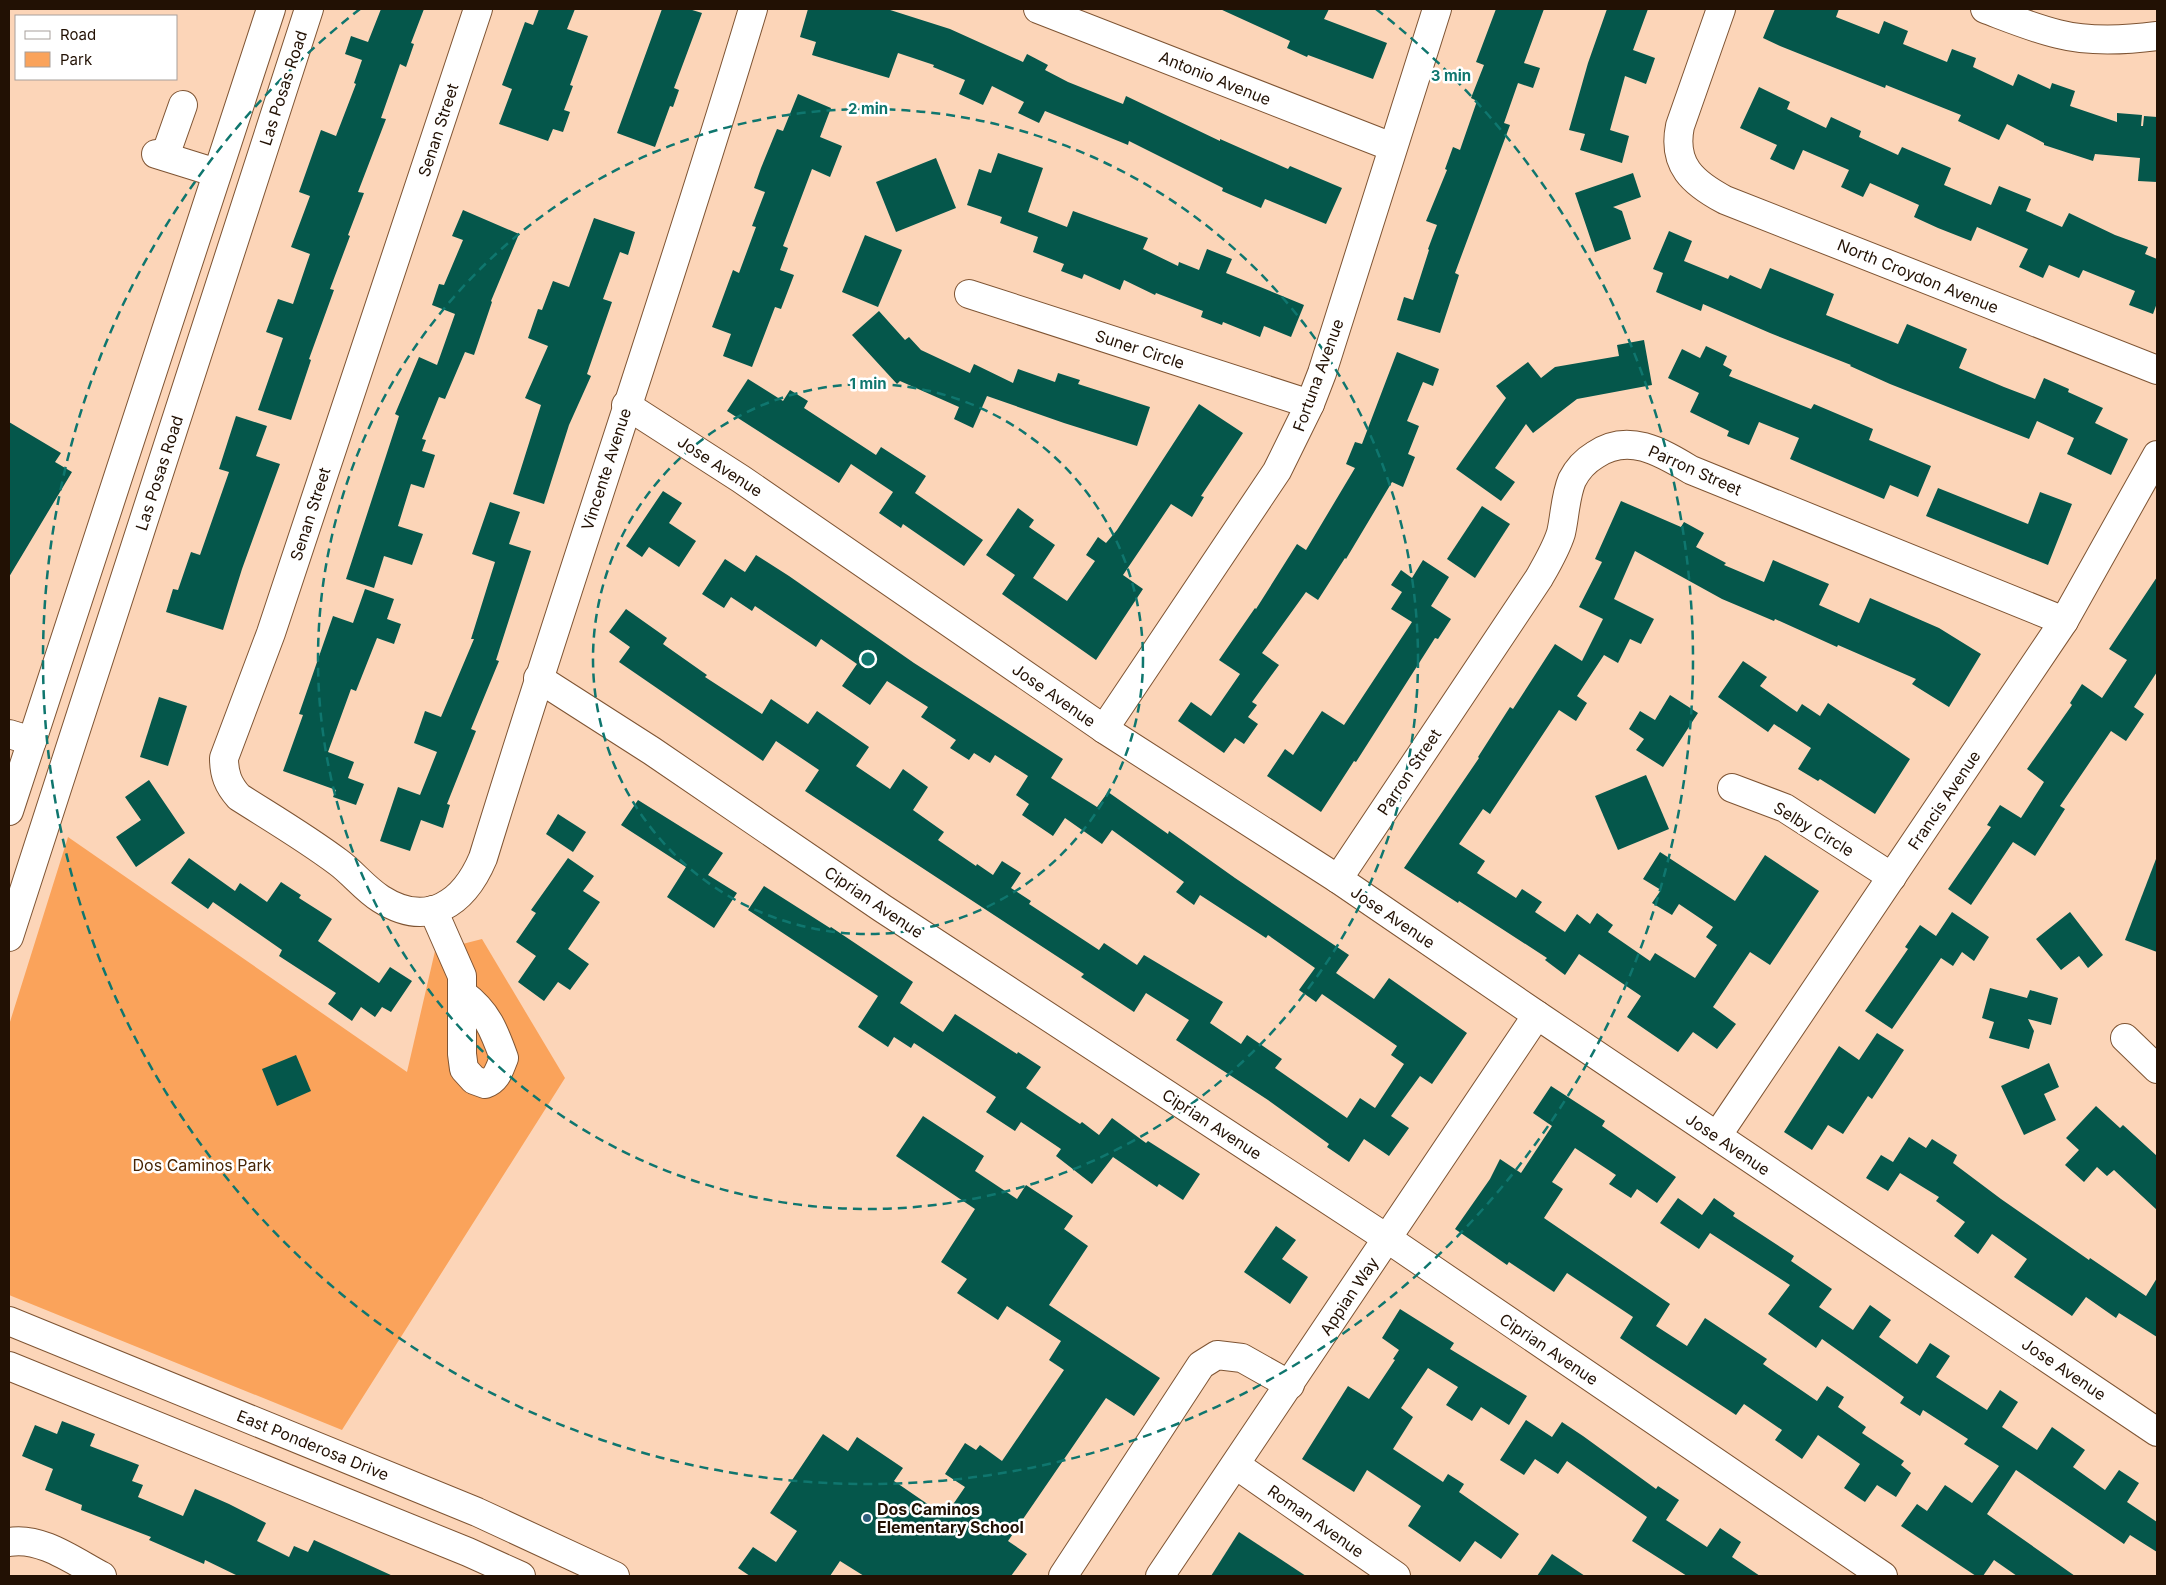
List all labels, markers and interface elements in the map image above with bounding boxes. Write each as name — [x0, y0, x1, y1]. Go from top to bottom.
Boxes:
legend — [15, 15, 178, 80]
text: Road — [60, 25, 96, 44]
street label: Las Posas Road — [255, 28, 311, 148]
street label: Antonio Avenue — [1156, 46, 1274, 110]
text: Park — [60, 50, 93, 69]
text: 3 min — [1431, 66, 1471, 85]
street label: Senan Street — [413, 81, 463, 179]
text: 2 min — [848, 99, 888, 118]
street label: North Croydon Avenue — [1834, 234, 2002, 318]
street label: Fortuna Avenue — [1288, 316, 1348, 434]
street label: Suner Circle — [1093, 325, 1187, 373]
text: 1 min — [849, 374, 887, 393]
street label: Vincente Avenue — [577, 405, 635, 533]
street label: Las Posas Road — [131, 413, 187, 533]
street label: Jose Avenue — [674, 431, 766, 501]
street label: Parron Street — [1645, 441, 1745, 499]
street label: Senan Street — [285, 465, 335, 563]
centre of rings — [859, 650, 877, 668]
street label: Jose Avenue — [1008, 659, 1100, 731]
street label: Parron Street — [1373, 725, 1445, 819]
street label: Francis Avenue — [1903, 746, 1985, 854]
street label: Selby Circle — [1770, 797, 1858, 861]
street label: Ciprian Avenue — [821, 862, 927, 942]
street label: Jose Avenue — [1347, 882, 1439, 952]
street label: Ciprian Avenue — [1158, 1084, 1266, 1164]
street label: Jose Avenue — [1682, 1109, 1774, 1179]
park label: Dos Caminos Park — [133, 1155, 272, 1175]
street label: Appian Way — [1316, 1253, 1382, 1339]
street label: Ciprian Avenue — [1496, 1309, 1602, 1389]
street label: Jose Avenue — [2018, 1334, 2110, 1404]
street label: East Ponderosa Drive — [234, 1405, 392, 1485]
street label: Roman Avenue — [1264, 1480, 1368, 1562]
place label: Dos Caminos Elementary School — [877, 1499, 1024, 1537]
marker: Dos Caminos Elementary School — [861, 1512, 873, 1524]

